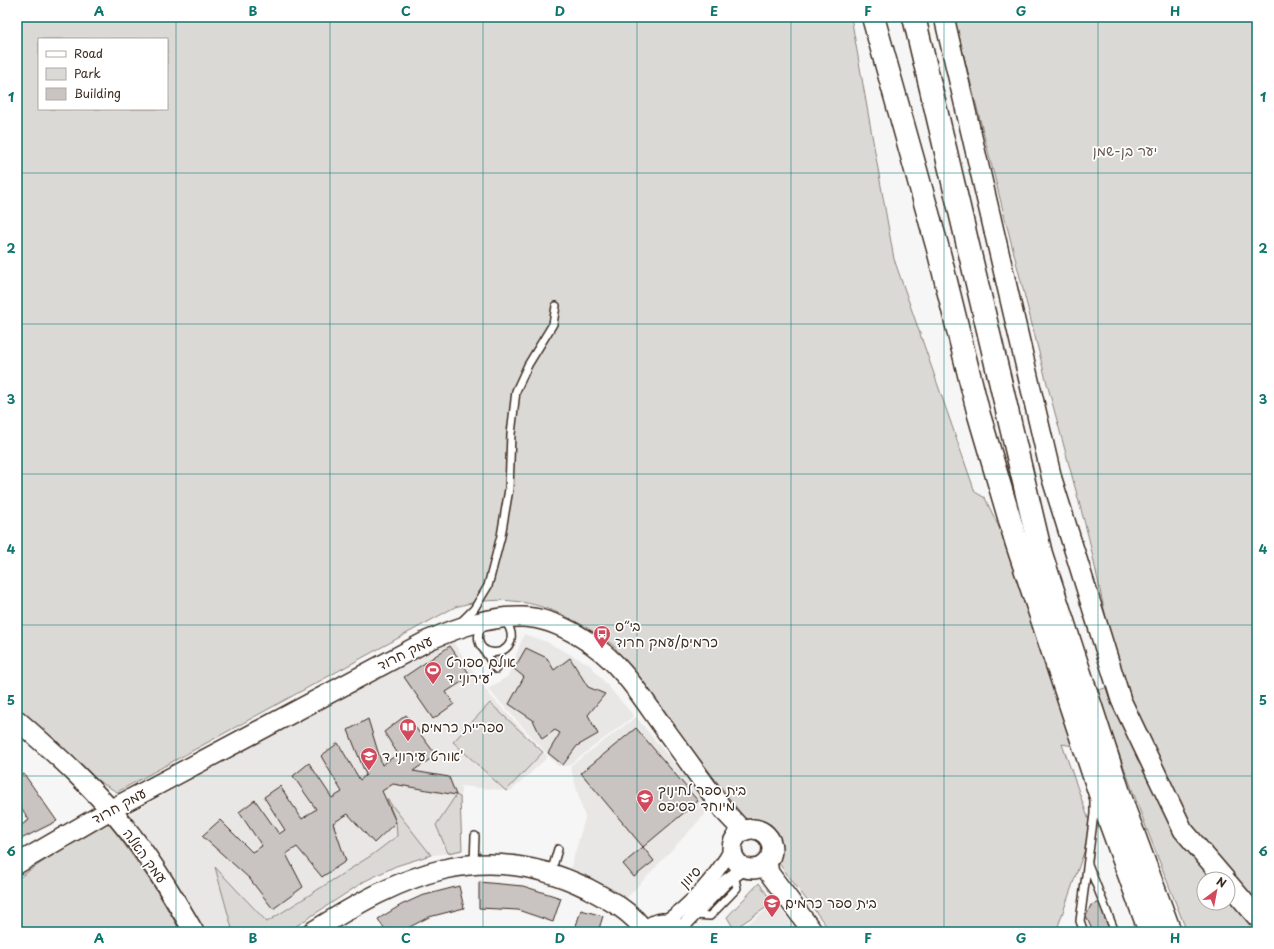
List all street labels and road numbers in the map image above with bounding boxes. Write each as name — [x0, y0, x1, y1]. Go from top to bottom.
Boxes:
street label: עמק חרוד — [373, 630, 436, 675]
street label: עמק חרוד — [88, 782, 150, 829]
street label: עמק האלה — [118, 824, 173, 888]
street label: סיוון — [674, 861, 705, 892]

